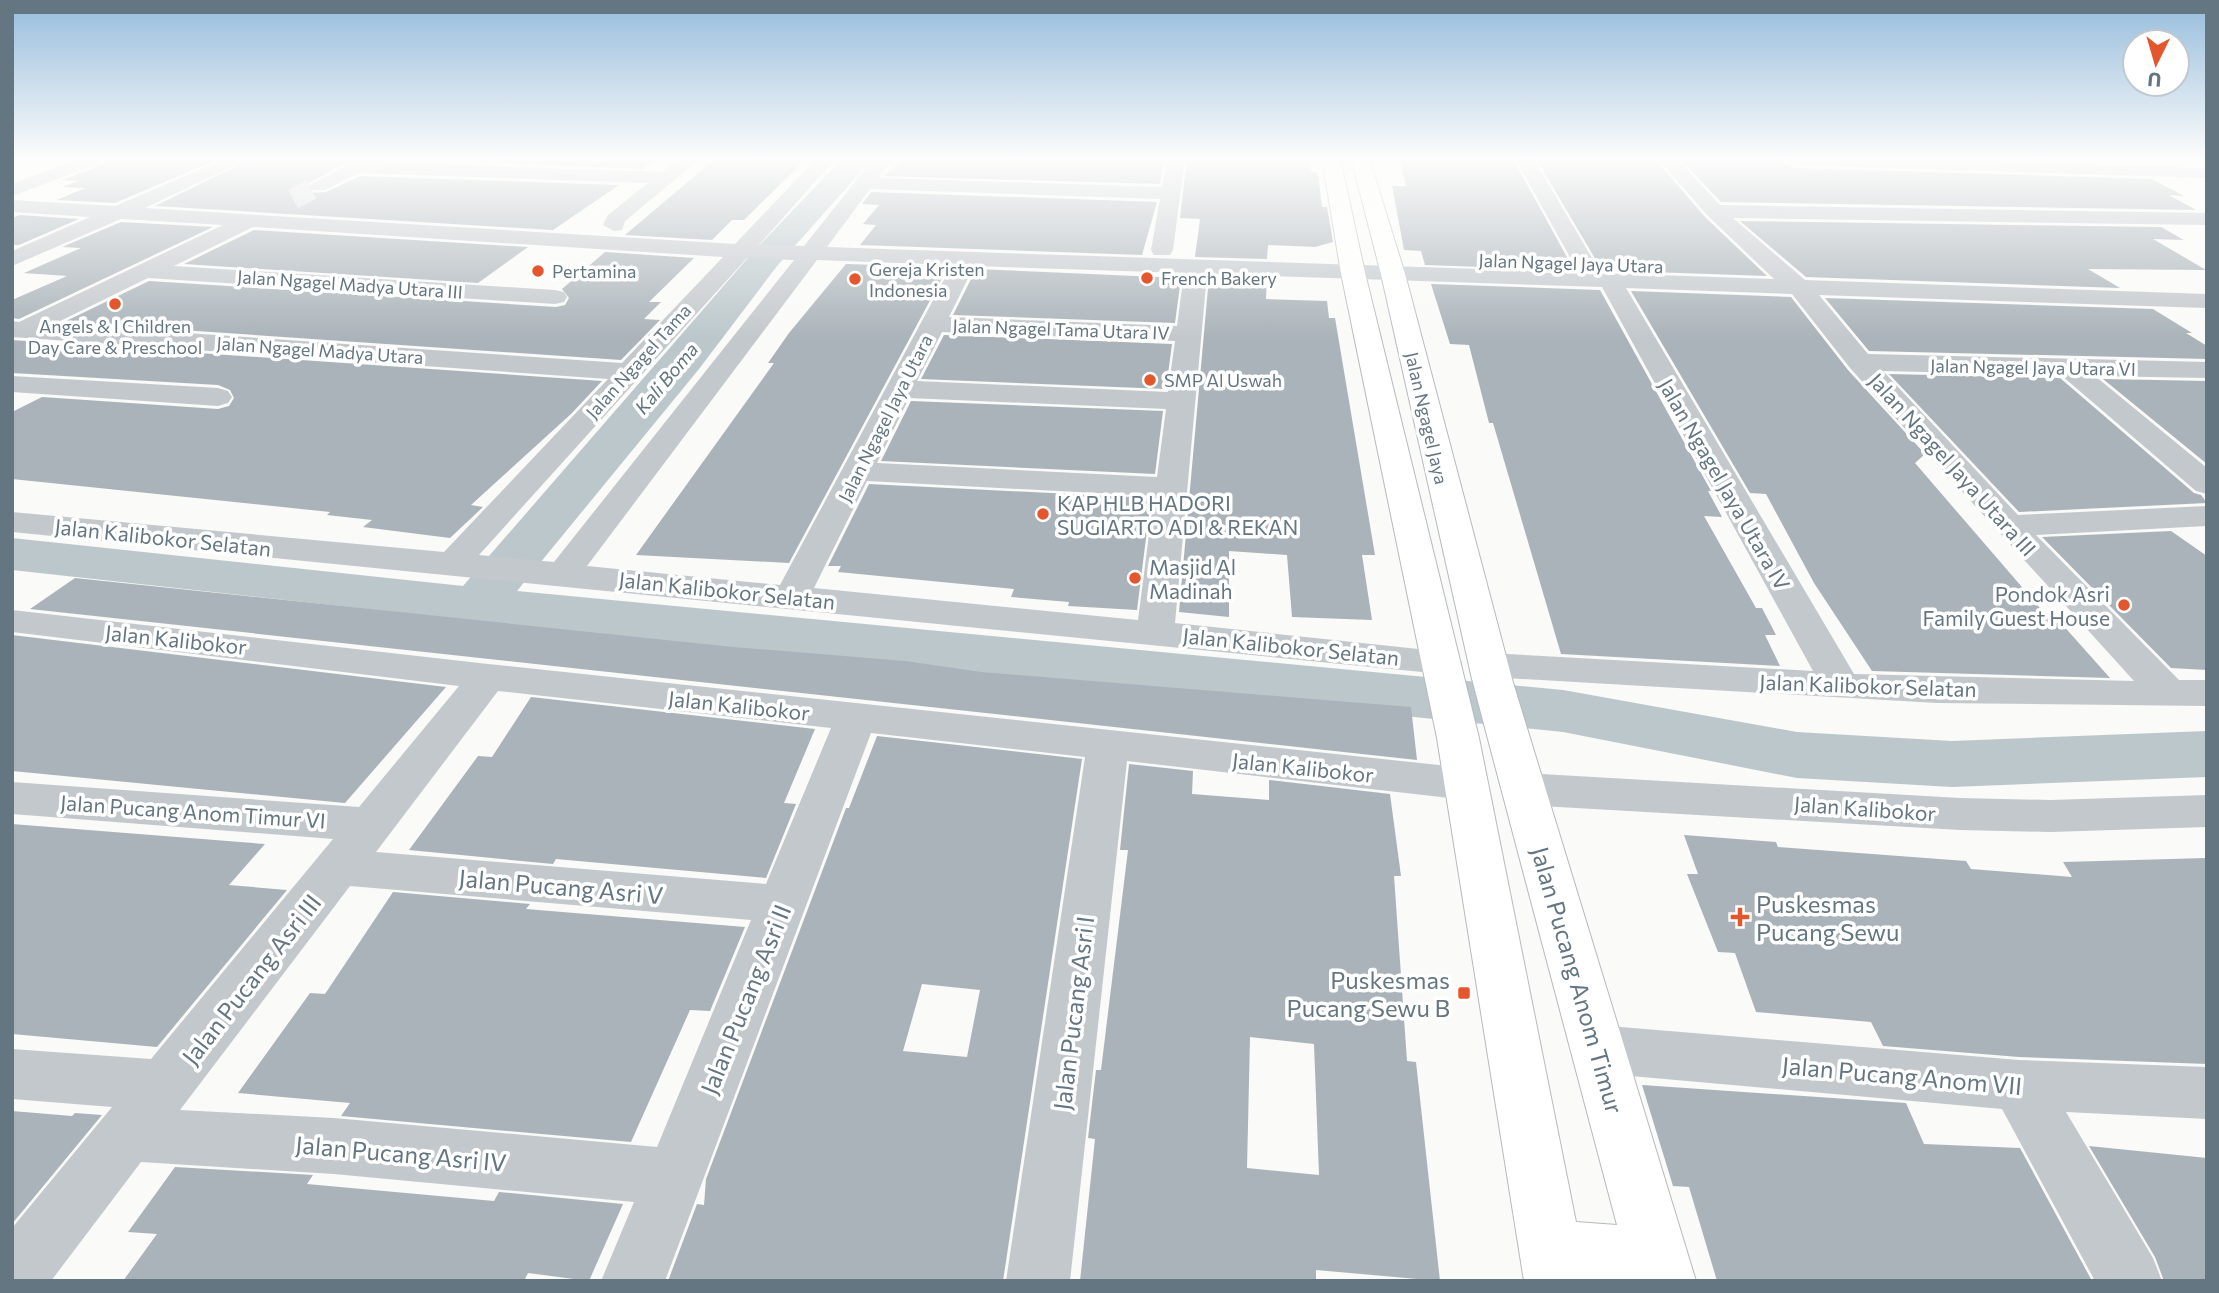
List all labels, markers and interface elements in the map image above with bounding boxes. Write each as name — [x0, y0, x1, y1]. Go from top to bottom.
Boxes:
north arrow — [2121, 28, 2191, 98]
text: U — [2147, 68, 2162, 92]
street label: Jalan Ngagel Jaya Utara — [1478, 249, 1664, 277]
place label: Gereja Kristen Indonesia — [869, 258, 985, 301]
place label: Pertamina — [552, 260, 637, 282]
marker: Pertamina — [530, 263, 546, 279]
street label: Jalan Ngagel Madya Utara III — [237, 265, 463, 303]
place label: French Bakery — [1161, 267, 1277, 289]
marker: French Bakery — [1139, 270, 1155, 286]
marker: Gereja Kristen Indonesia — [847, 271, 863, 287]
marker: Angels & I Children Day Care & Preschool — [107, 296, 123, 312]
street label: Jalan Ngagel Tama — [581, 299, 695, 423]
street label: Jalan Ngagel Tama Utara IV — [952, 314, 1170, 344]
place label: Angels & I Children Day Care & Preschool — [28, 315, 202, 358]
street label: Jalan Ngagel Jaya Utara — [833, 331, 937, 505]
street label: Jalan Ngagel Madya Utara — [216, 332, 424, 368]
water label: Kali Boma — [629, 338, 703, 418]
street label: Jalan Ngagel Jaya — [1401, 350, 1453, 486]
street label: Jalan Ngagel Jaya Utara VI — [1930, 354, 2136, 380]
street label: Jalan Ngagel Jaya Utara III — [1864, 367, 2042, 561]
place label: SMP Al Uswah — [1164, 369, 1282, 391]
marker: SMP Al Uswah — [1142, 372, 1158, 388]
street label: Jalan Ngagel Jaya Utara IV — [1654, 374, 1796, 594]
place label: KAP HLB HADORI SUGIARTO ADI & REKAN — [1057, 490, 1298, 539]
marker: KAP HLB HADORI SUGIARTO ADI & REKAN — [1035, 506, 1051, 522]
street label: Jalan Kalibokor Selatan — [54, 513, 272, 561]
place label: Masjid Al Madinah — [1149, 554, 1236, 603]
street label: Jalan Kalibokor Selatan — [618, 566, 836, 614]
marker: Masjid Al Madinah — [1127, 570, 1143, 586]
place label: Pondok Asri Family Guest House — [1922, 581, 2110, 630]
marker: Pondok Asri Family Guest House — [2116, 597, 2132, 613]
street label: Jalan Kalibokor — [104, 619, 248, 659]
street label: Jalan Kalibokor Selatan — [1182, 622, 1400, 670]
street label: Jalan Kalibokor Selatan — [1759, 669, 1977, 701]
street label: Jalan Kalibokor — [667, 685, 811, 725]
street label: Jalan Kalibokor — [1231, 747, 1375, 787]
street label: Jalan Pucang Anom Timur VI — [59, 789, 327, 833]
street label: Jalan Kalibokor — [1793, 791, 1937, 825]
street label: Jalan Pucang Anom Timur — [1526, 843, 1630, 1117]
street label: Jalan Pucang Asri V — [458, 863, 664, 909]
street label: Jalan Pucang Asri III — [175, 888, 327, 1070]
place label: Puskesmas Pucang Sewu — [1756, 889, 1899, 946]
street label: Jalan Pucang Asri II — [694, 900, 796, 1098]
marker: Puskesmas Pucang Sewu — [1730, 907, 1750, 927]
street label: Jalan Pucang Asri I — [1047, 914, 1099, 1112]
place label: Puskesmas Pucang Sewu B — [1287, 965, 1450, 1022]
marker: Puskesmas Pucang Sewu B — [1456, 985, 1472, 1001]
street label: Jalan Pucang Anom VII — [1781, 1050, 2023, 1100]
street label: Jalan Pucang Asri IV — [294, 1129, 508, 1177]

